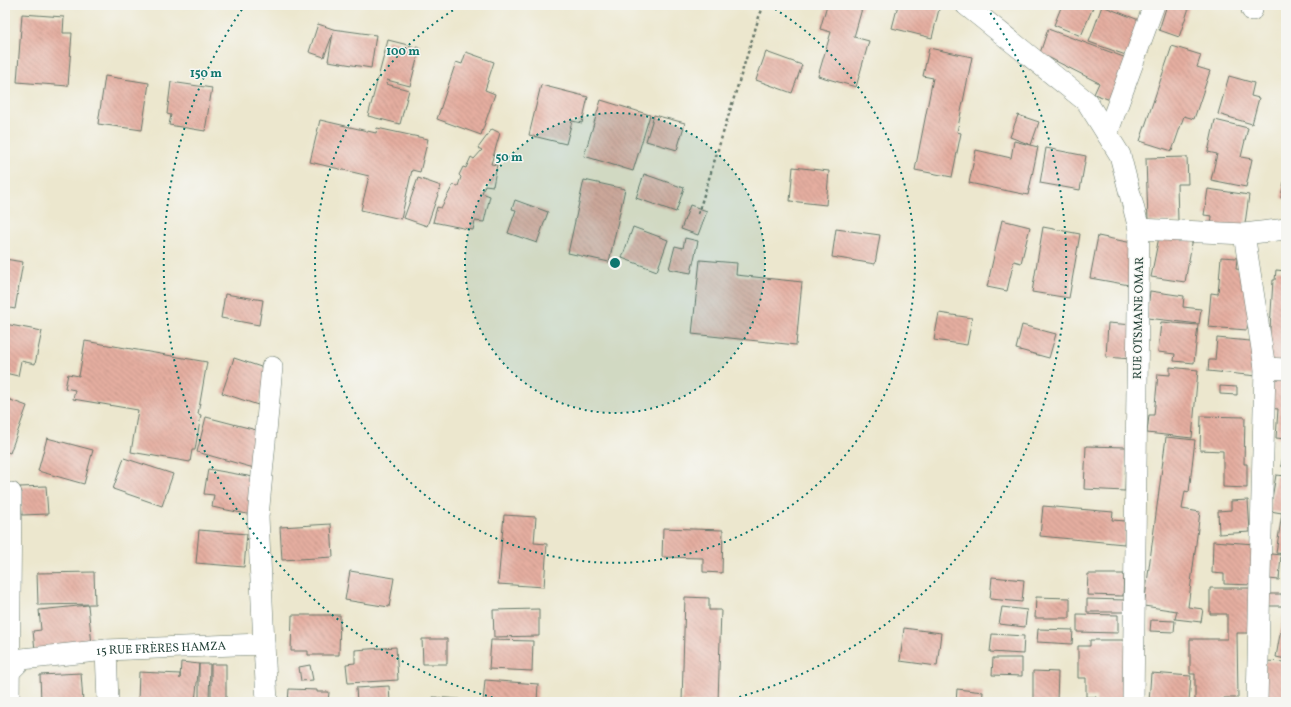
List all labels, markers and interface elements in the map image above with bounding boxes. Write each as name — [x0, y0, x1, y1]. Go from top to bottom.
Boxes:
text: 100 m — [386, 44, 420, 60]
text: 150 m — [190, 66, 222, 82]
text: 50 m — [495, 150, 523, 166]
centre of rings — [608, 256, 622, 270]
street label: RUE OTSMANE OMAR — [1130, 257, 1148, 379]
street label: 15 RUE FRÈRES HAMZA — [95, 638, 227, 660]

